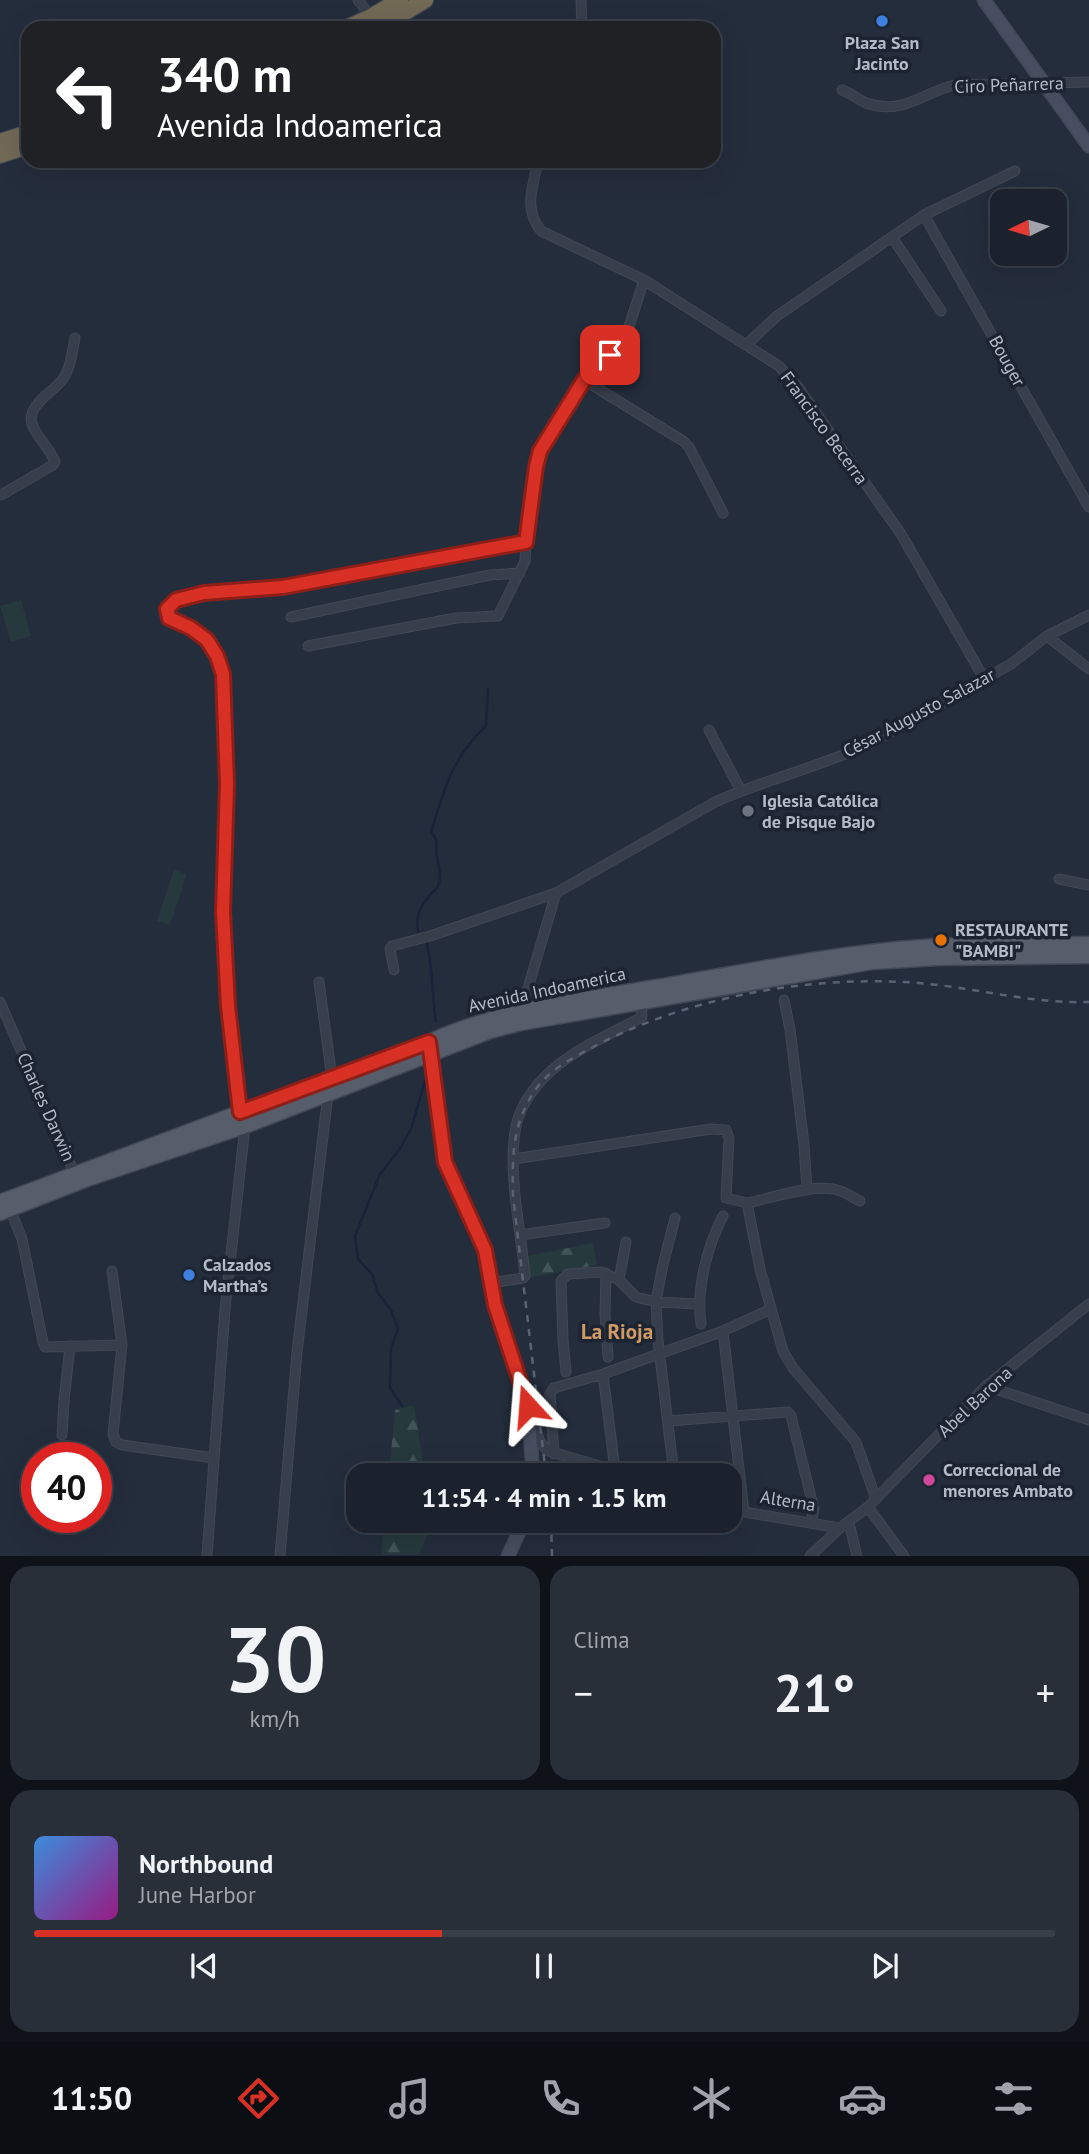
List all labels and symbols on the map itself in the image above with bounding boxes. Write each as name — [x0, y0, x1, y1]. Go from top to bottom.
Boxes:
marker: Plaza San Jacinto — [874, 13, 890, 29]
place label: Plaza San Jacinto — [845, 31, 919, 75]
street label: Ciro Peñarrera — [954, 71, 1064, 98]
north arrow — [990, 189, 1068, 266]
pin — [580, 325, 640, 385]
street label: Bouger — [984, 331, 1031, 390]
street label: Francisco Becerra — [776, 367, 873, 489]
street label: César Augusto Salazar — [839, 663, 999, 762]
place label: Iglesia Católica de Pisque Bajo — [762, 789, 878, 833]
marker: Iglesia Católica de Pisque Bajo — [740, 803, 756, 819]
place label: RESTAURANTE "BAMBI" — [955, 918, 1068, 962]
marker: RESTAURANTE "BAMBI" — [933, 932, 949, 948]
street label: Avenida Indoamerica — [466, 962, 628, 1017]
street label: Charles Darwin — [12, 1049, 81, 1165]
place label: Calzados Martha’s — [203, 1253, 272, 1297]
marker: Calzados Martha’s — [181, 1267, 197, 1283]
district label: La Rioja — [581, 1318, 653, 1345]
street label: Abel Barona — [933, 1361, 1017, 1442]
position arrow — [491, 1369, 565, 1443]
speed limit sign: 40 — [21, 1442, 112, 1533]
place label: Correccional de menores Ambato — [943, 1458, 1073, 1502]
marker: Correccional de menores Ambato — [921, 1472, 937, 1488]
street label: Alterna — [759, 1485, 817, 1516]

